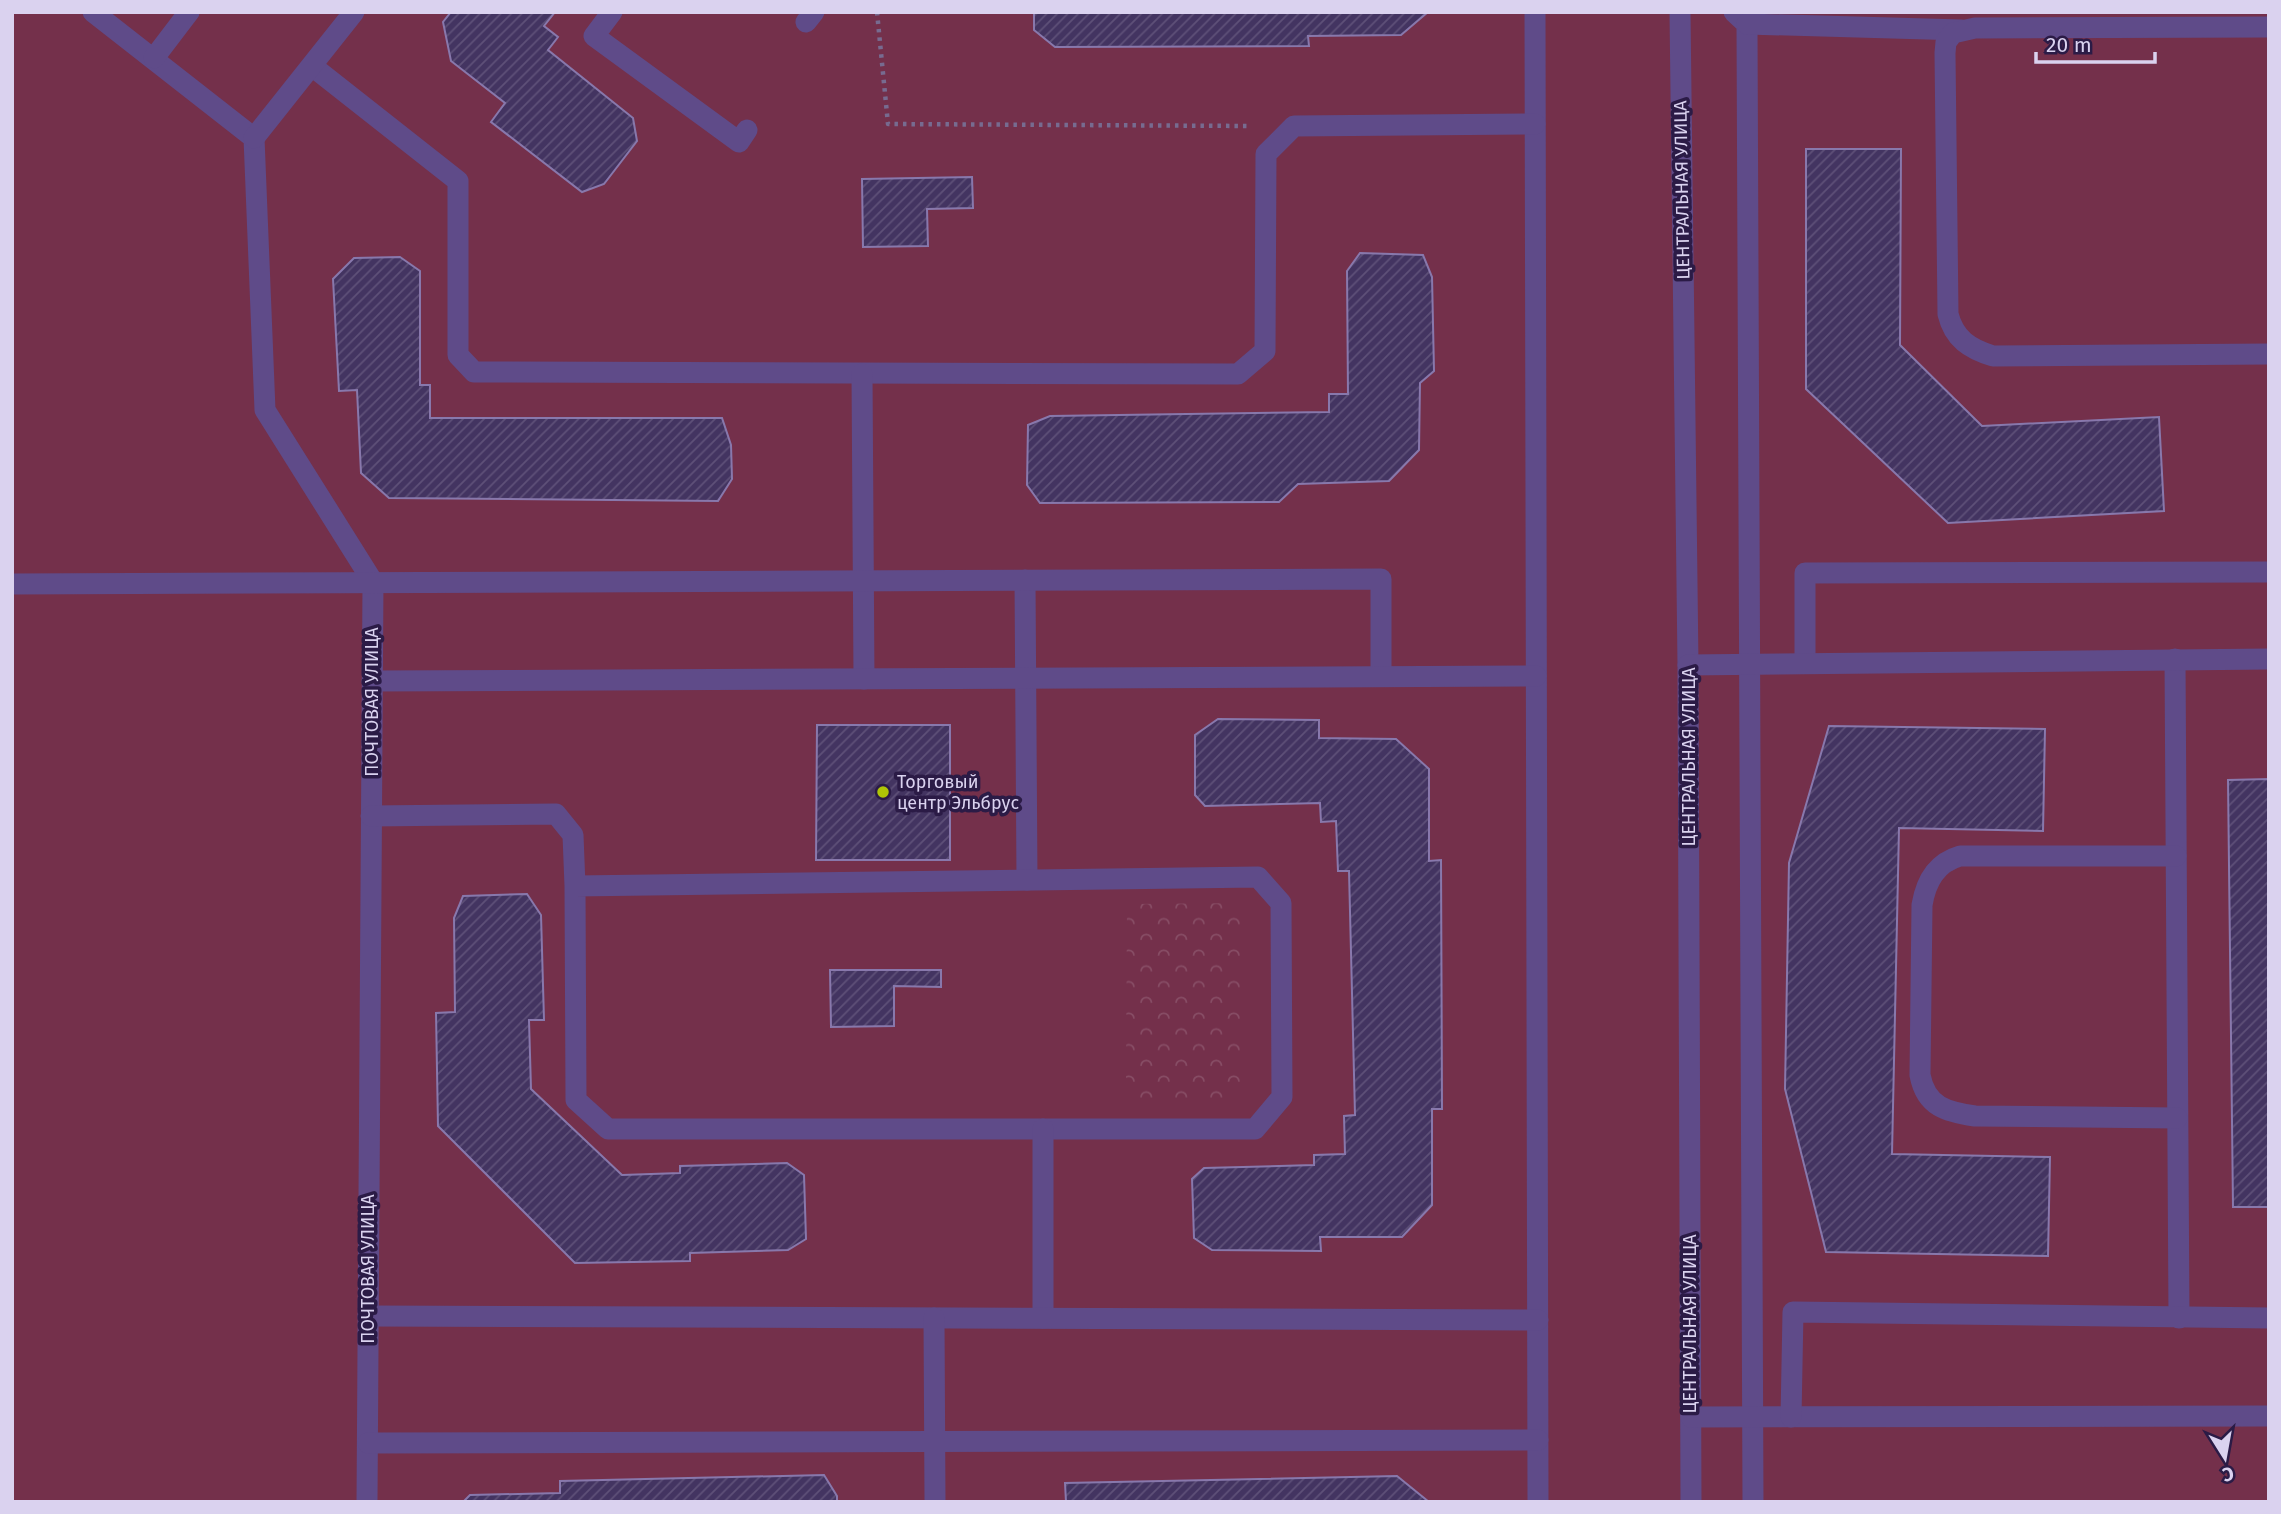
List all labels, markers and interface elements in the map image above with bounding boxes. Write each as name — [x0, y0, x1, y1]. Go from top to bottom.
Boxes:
scale bar — [2036, 21, 2155, 65]
text: 20 m — [2046, 32, 2092, 58]
street label: ЦЕНТРАЛЬНАЯ УЛИЦА — [1669, 100, 1695, 280]
street label: ПОЧТОВАЯ УЛИЦА — [361, 627, 383, 777]
street label: ЦЕНТРАЛЬНАЯ УЛИЦА — [1678, 667, 1700, 847]
place label: Торговый центр Эльбрус — [897, 771, 1019, 814]
marker: Торговый центр Эльбрус — [875, 784, 891, 800]
street label: ПОЧТОВАЯ УЛИЦА — [357, 1194, 379, 1344]
street label: ЦЕНТРАЛЬНАЯ УЛИЦА — [1679, 1234, 1701, 1414]
north arrow — [2190, 1423, 2260, 1493]
text: С — [2221, 1462, 2236, 1487]

